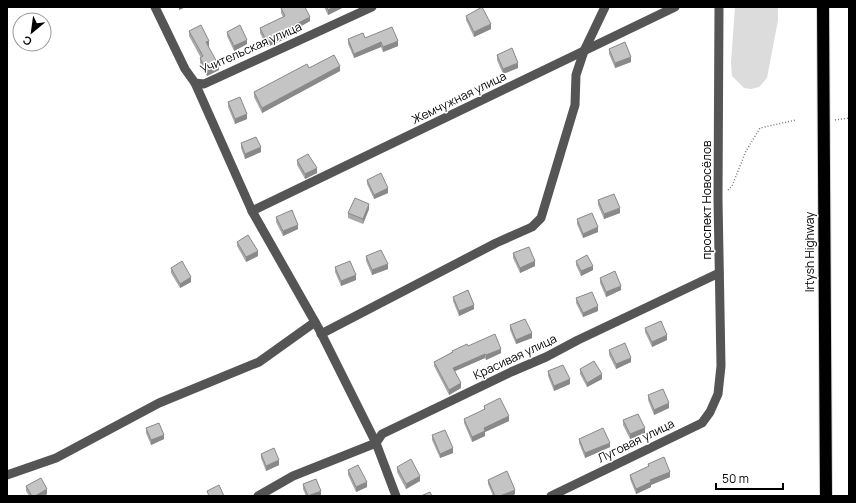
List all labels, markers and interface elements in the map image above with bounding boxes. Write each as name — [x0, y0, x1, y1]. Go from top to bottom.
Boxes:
north arrow — [12, 12, 52, 52]
street label: Учительская улица — [197, 18, 304, 78]
text: С — [20, 33, 34, 50]
street label: Жемчужная улица — [409, 67, 509, 128]
street label: проспект Новосёлов — [698, 140, 715, 259]
street label: Irtysh Highway — [801, 211, 818, 292]
street label: Красивая улица — [470, 330, 559, 383]
street label: Луговая улица — [595, 415, 677, 466]
scale bar — [716, 465, 783, 491]
text: 50 m — [722, 470, 749, 487]

